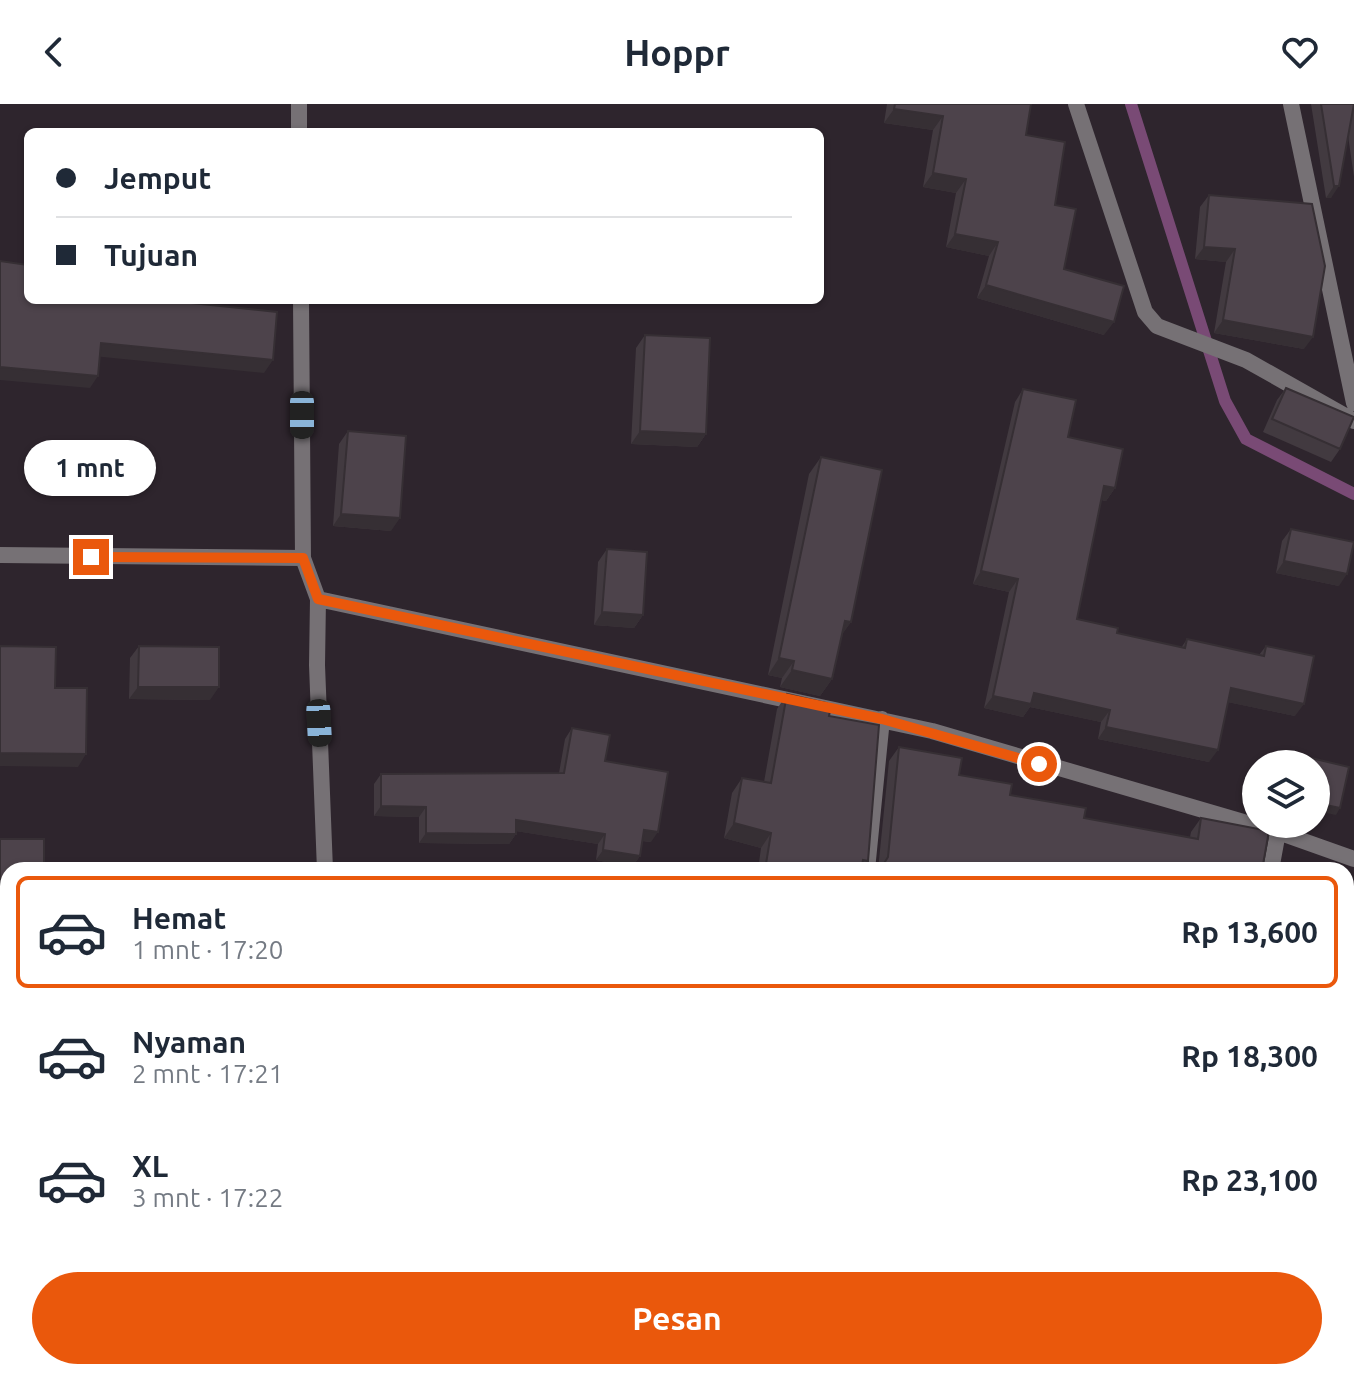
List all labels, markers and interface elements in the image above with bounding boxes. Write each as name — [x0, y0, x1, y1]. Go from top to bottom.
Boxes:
icon: back — [32, 30, 76, 74]
icon: heart — [1278, 30, 1322, 74]
text: Hoppr — [624, 32, 730, 73]
text: Jemput — [104, 161, 211, 195]
text: Tujuan — [104, 238, 198, 272]
car — [290, 391, 314, 439]
callout: 1 mnt — [25, 441, 157, 497]
text: 1 mnt — [55, 453, 125, 482]
route end — [73, 539, 109, 575]
car — [306, 698, 332, 748]
route start — [1021, 746, 1057, 782]
map controls — [1242, 750, 1330, 838]
button: layers — [1242, 750, 1330, 838]
icon: car — [36, 896, 108, 968]
text: Hemat — [132, 901, 226, 935]
text: Rp 13,600 — [1181, 915, 1318, 949]
text: 1 mnt · 17:20 — [132, 935, 283, 964]
icon: car — [36, 1020, 108, 1092]
text: Nyaman — [132, 1025, 246, 1059]
text: Rp 18,300 — [1181, 1039, 1318, 1073]
text: 2 mnt · 17:21 — [132, 1059, 283, 1088]
icon: car — [36, 1144, 108, 1216]
text: XL — [132, 1149, 168, 1183]
text: Rp 23,100 — [1181, 1163, 1318, 1197]
text: 3 mnt · 17:22 — [132, 1183, 283, 1212]
button: Pesan — [32, 1272, 1322, 1364]

